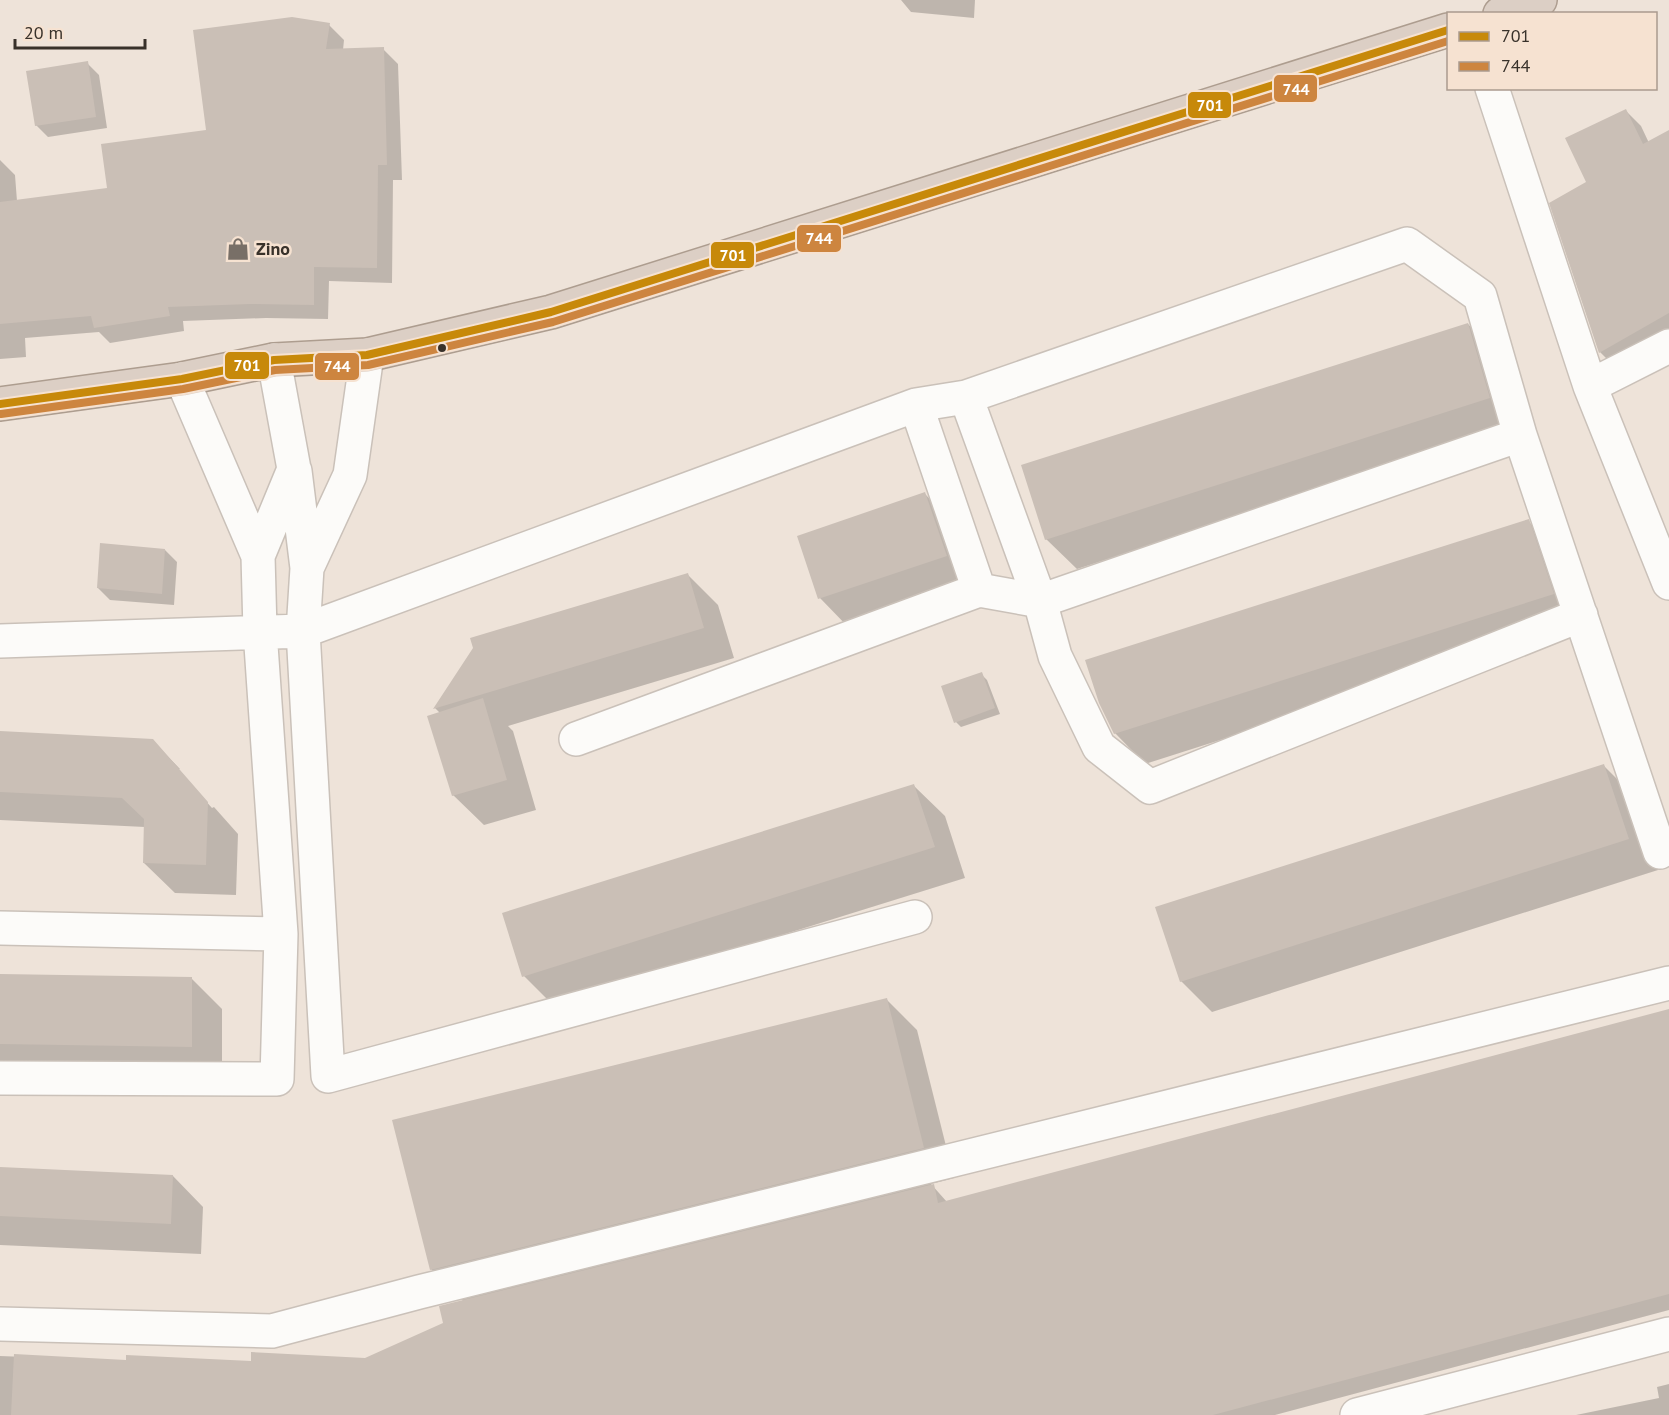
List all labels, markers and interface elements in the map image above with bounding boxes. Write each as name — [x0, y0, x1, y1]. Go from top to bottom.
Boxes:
scale bar — [15, 12, 146, 50]
legend — [1447, 12, 1657, 90]
text: 20 m — [24, 21, 63, 44]
text: 701 — [1501, 24, 1530, 47]
text: 744 — [1501, 54, 1531, 77]
line badge: 744 — [1273, 74, 1318, 103]
text: 744 — [1282, 79, 1310, 99]
line badge: 701 — [1187, 91, 1232, 119]
text: 701 — [1196, 95, 1224, 115]
line badge: 744 — [796, 224, 842, 253]
text: 744 — [805, 228, 833, 248]
shop icon: Zino — [225, 236, 251, 262]
place label: Zino — [256, 237, 290, 260]
line badge: 701 — [710, 241, 755, 269]
text: 701 — [719, 245, 747, 265]
unlabelled marker — [436, 342, 448, 354]
line badge: 701 — [224, 351, 270, 380]
line badge: 744 — [314, 352, 360, 381]
text: 701 — [233, 355, 261, 375]
text: 744 — [323, 356, 351, 376]

